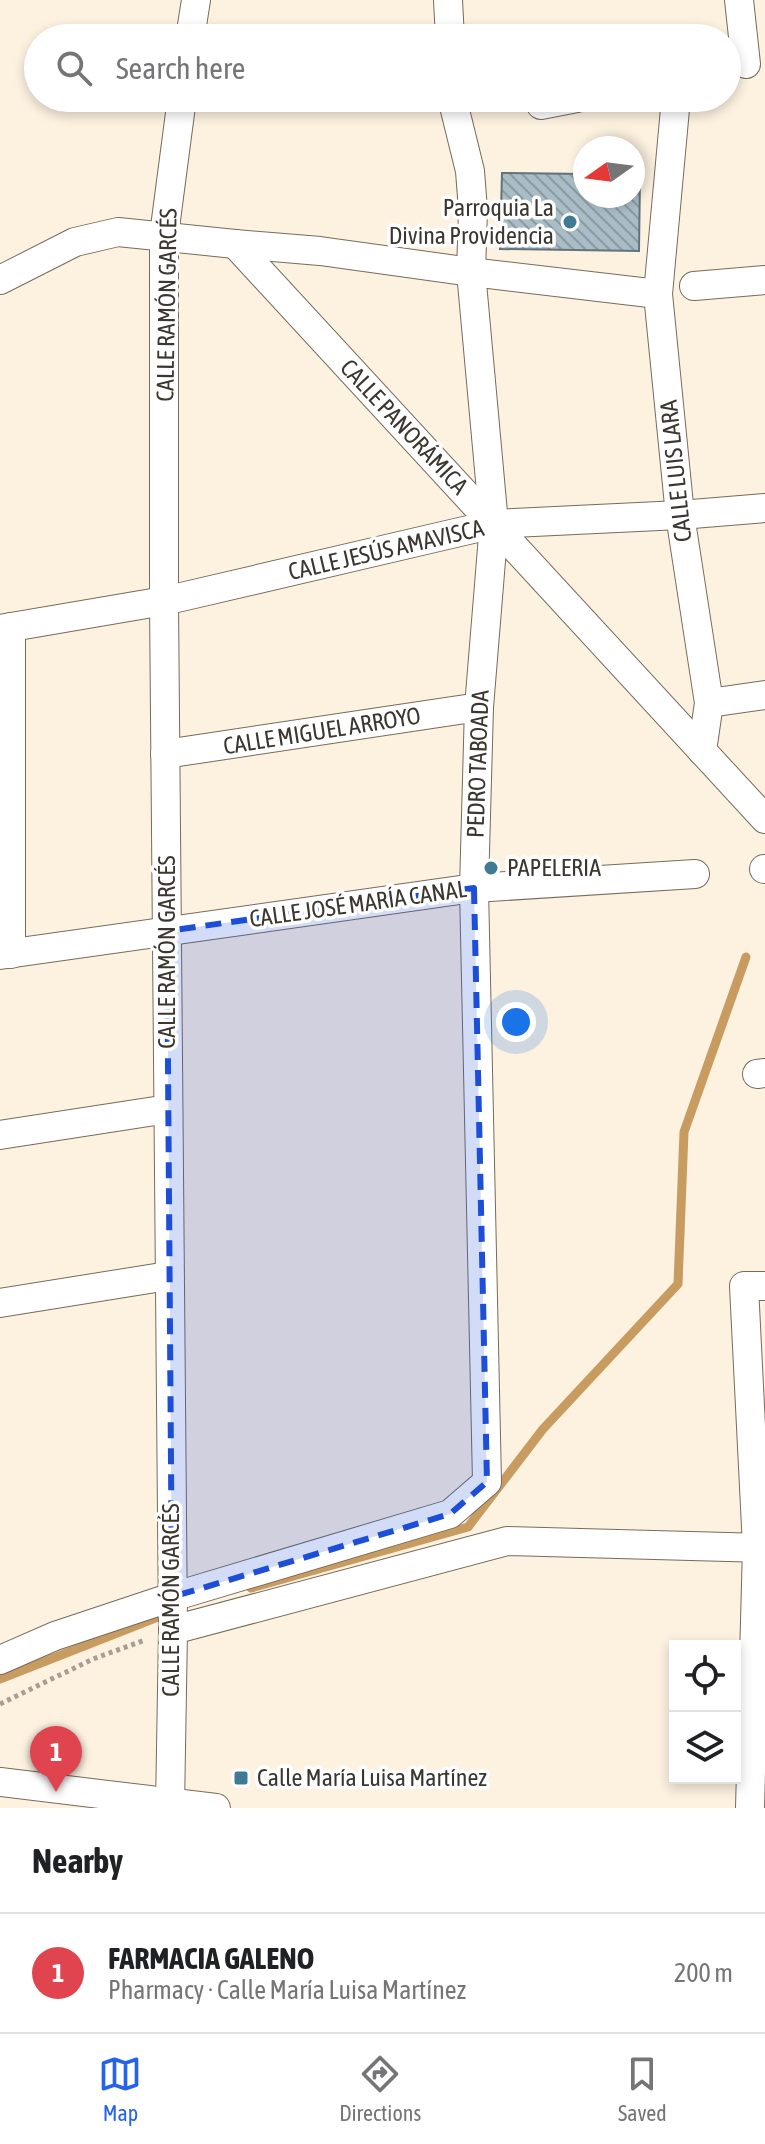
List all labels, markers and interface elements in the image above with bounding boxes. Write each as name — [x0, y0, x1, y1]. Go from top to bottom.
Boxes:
search box — [24, 24, 741, 112]
icon: search — [52, 46, 96, 90]
text: Search here — [116, 51, 245, 85]
north arrow — [573, 136, 645, 208]
place label: Parroquia La Divina Providencia — [389, 194, 554, 249]
street label: CALLE RAMÓN GARCÉS — [151, 208, 182, 402]
marker: Parroquia La Divina Providencia — [561, 213, 579, 231]
street label: CALLE PANORÁMICA — [335, 354, 474, 500]
street label: CALLE LUIS LARA — [655, 399, 696, 543]
street label: CALLE JESÚS AMAVISCA — [286, 514, 486, 585]
street label: PEDRO TABOADA — [461, 689, 494, 839]
street label: CALLE MIGUEL ARROYO — [221, 702, 422, 759]
place label: PAPELERIA — [507, 854, 601, 881]
street label: CALLE RAMÓN GARCÉS — [153, 855, 180, 1049]
marker: PAPELERIA — [482, 859, 500, 877]
street label: CALLE JOSÉ MARÍA CANAL — [248, 875, 469, 932]
your location — [496, 1002, 536, 1042]
street label: CALLE RAMÓN GARCÉS — [157, 1503, 184, 1697]
map controls — [669, 1640, 741, 1784]
button: locate — [669, 1640, 741, 1712]
button: layers — [669, 1712, 741, 1784]
pin: 1 — [30, 1726, 82, 1792]
place label: Calle María Luisa Martínez — [257, 1764, 487, 1791]
marker: Calle María Luisa Martínez — [232, 1769, 250, 1787]
text: Nearby — [32, 1841, 123, 1880]
text: FARMACIA GALENO — [108, 1941, 314, 1975]
text: 1 — [52, 1958, 64, 1988]
text: 200 m — [674, 1958, 733, 1988]
text: Pharmacy · Calle María Luisa Martínez — [108, 1975, 466, 2005]
tab: Map — [98, 2052, 142, 2126]
tab: Directions — [339, 2052, 421, 2126]
tab: Saved — [618, 2052, 667, 2126]

